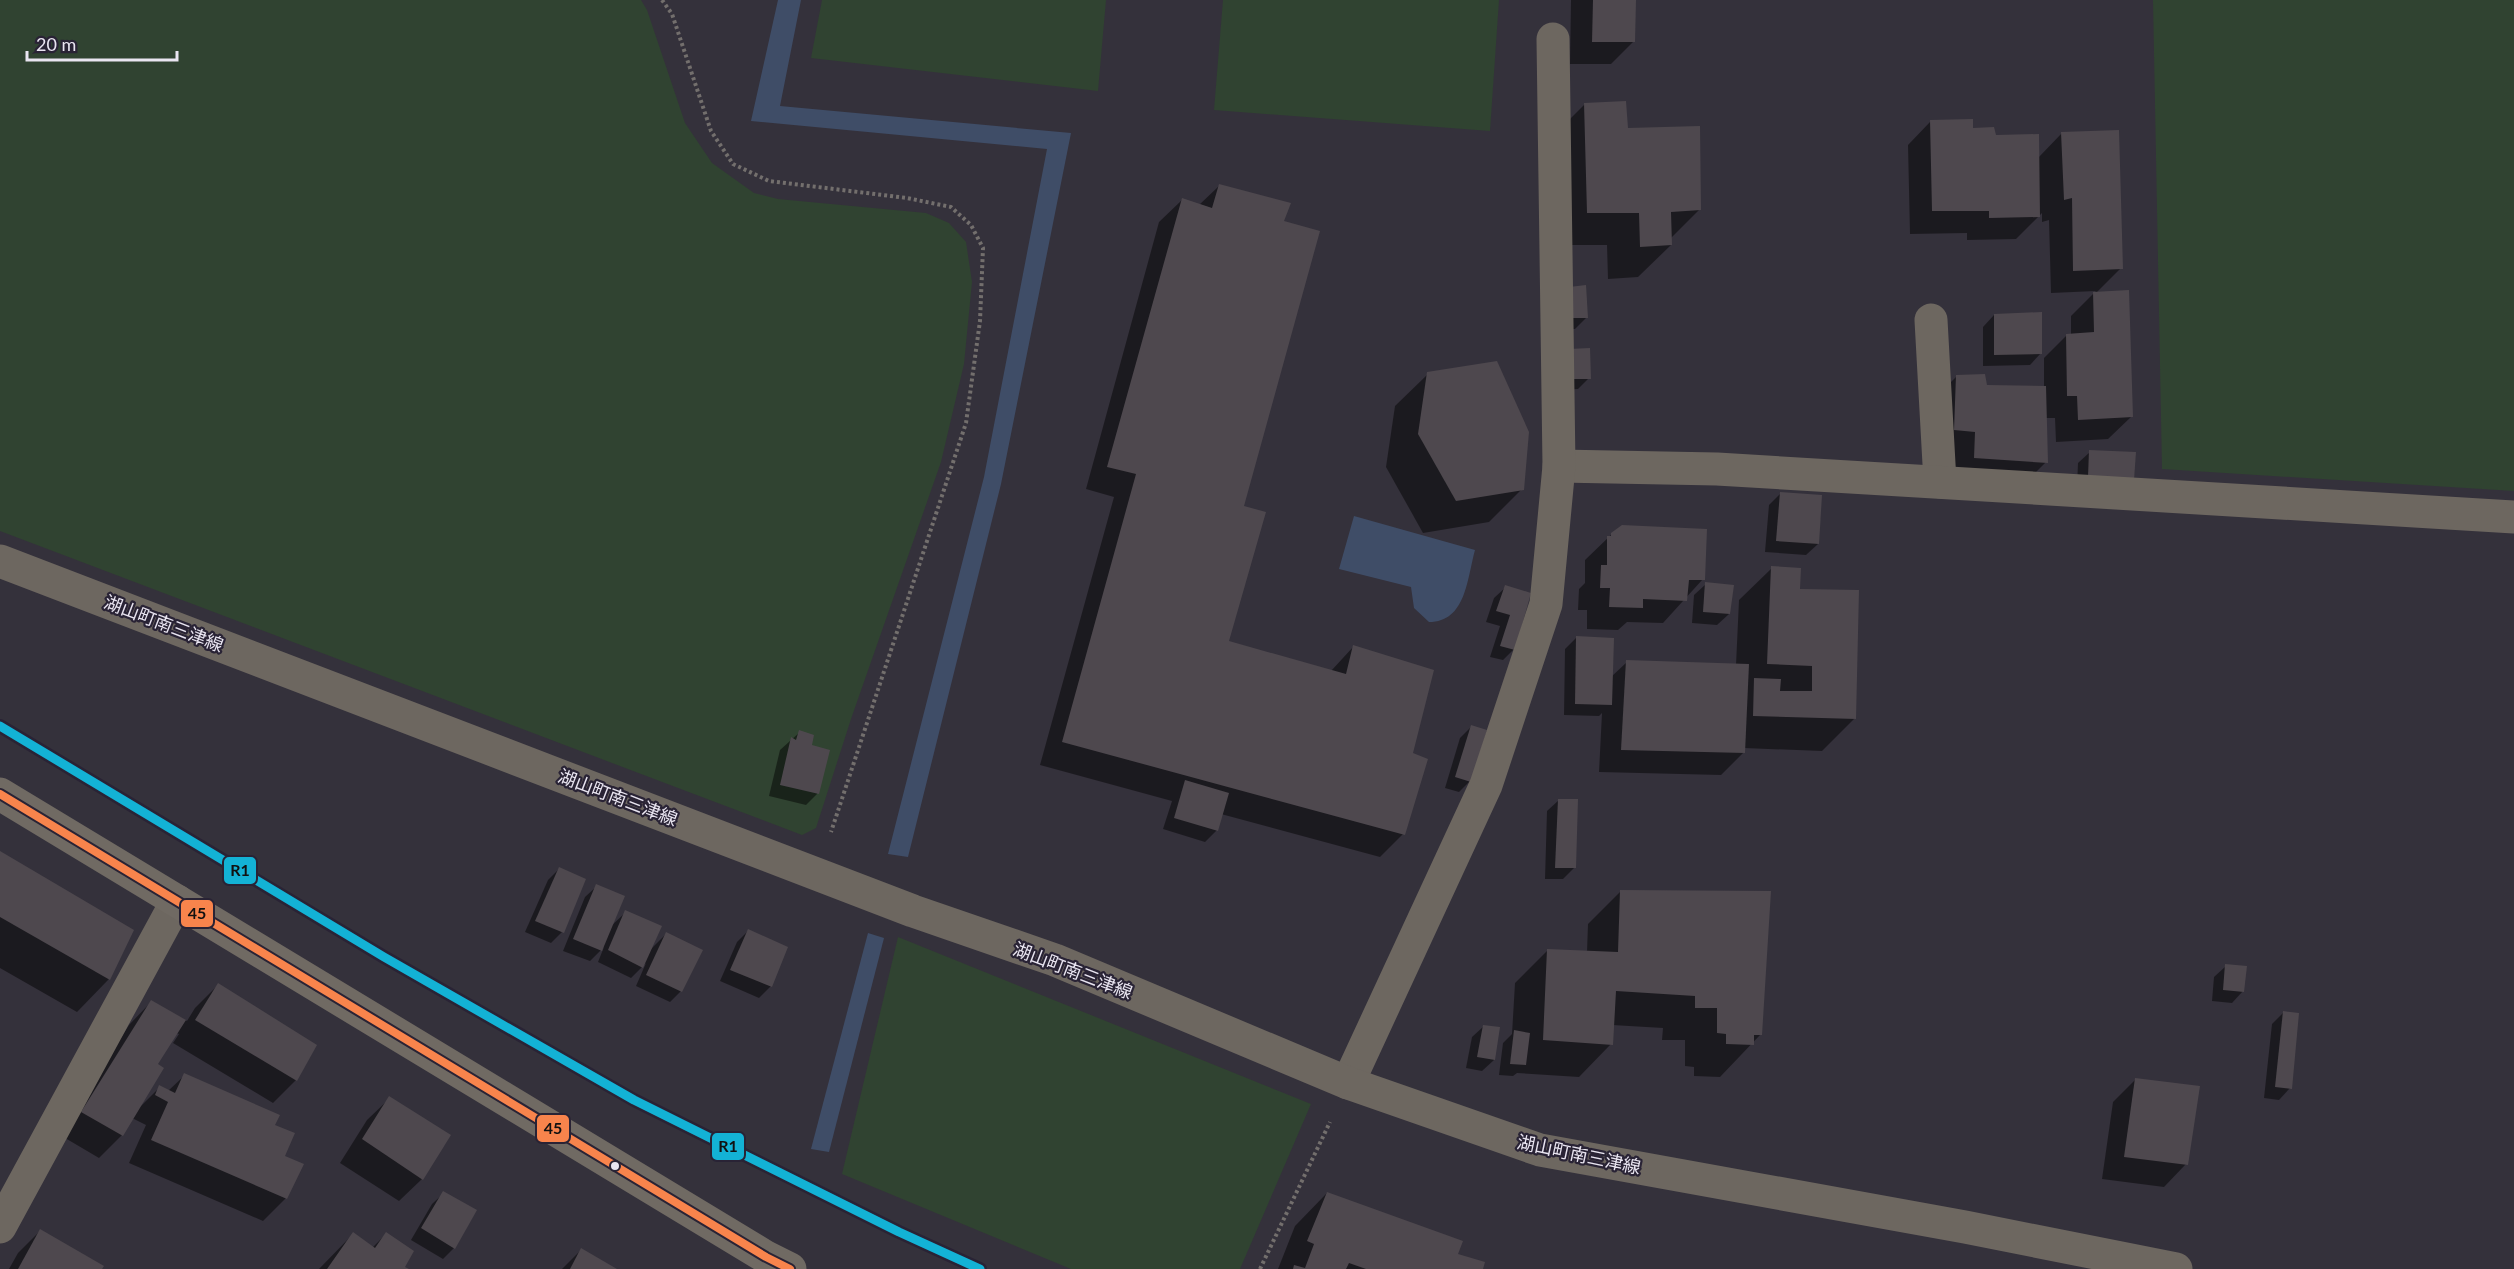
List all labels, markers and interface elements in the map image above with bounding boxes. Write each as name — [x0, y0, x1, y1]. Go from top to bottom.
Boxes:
scale bar — [27, 24, 177, 62]
text: 20 m — [36, 33, 76, 55]
street label: 湖山町南三津線 — [101, 590, 227, 656]
street label: 湖山町南三津線 — [555, 764, 681, 830]
line badge: R1 — [223, 856, 257, 885]
text: R1 — [230, 860, 250, 879]
line badge: 45 — [180, 899, 214, 928]
text: 45 — [188, 903, 206, 922]
street label: 湖山町南三津線 — [1010, 937, 1136, 1003]
line badge: 45 — [536, 1114, 570, 1143]
text: 45 — [544, 1118, 562, 1137]
street label: 湖山町南三津線 — [1515, 1130, 1643, 1178]
line badge: R1 — [711, 1132, 745, 1161]
text: R1 — [718, 1136, 738, 1155]
unlabelled marker — [609, 1160, 621, 1172]

